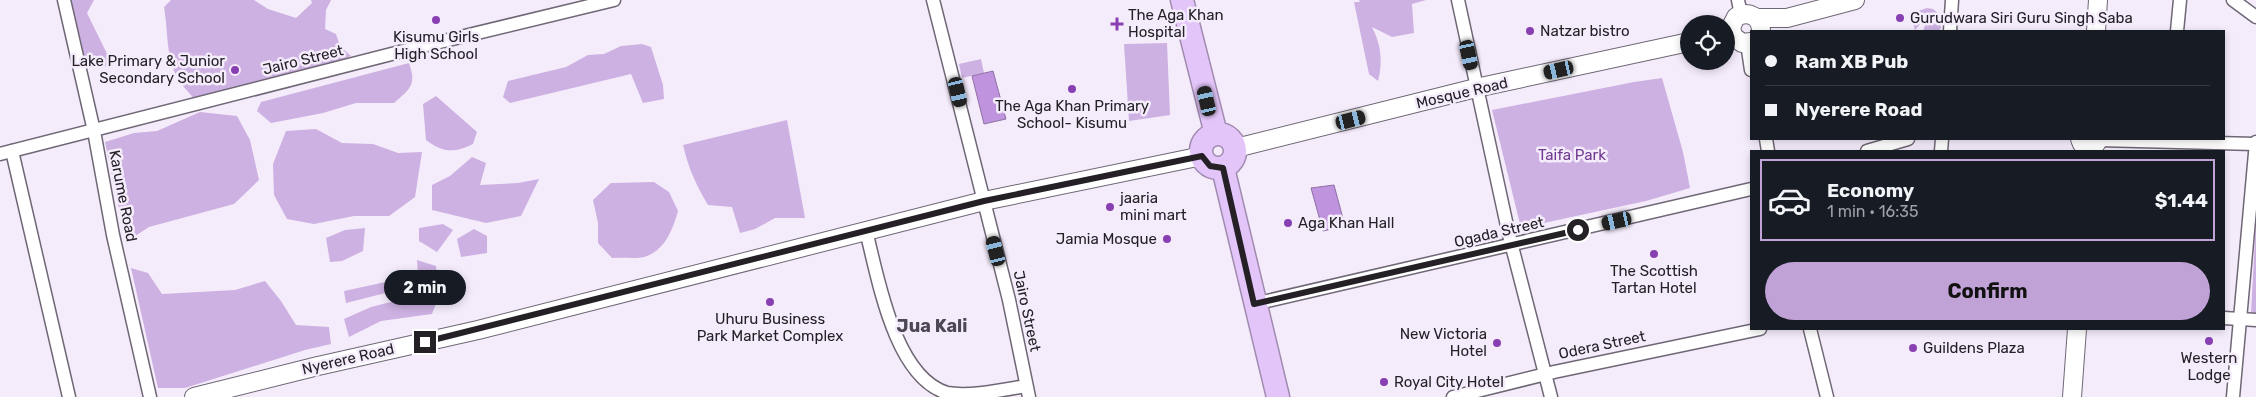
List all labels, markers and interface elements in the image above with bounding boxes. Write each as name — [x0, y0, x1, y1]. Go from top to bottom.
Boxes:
place label: The Aga Khan Hospital — [1128, 6, 1224, 41]
place label: Gurudwara Siri Guru Singh Saba — [1910, 9, 2133, 27]
marker: Gurudwara Siri Guru Singh Saba — [1894, 12, 1906, 24]
marker: Kisumu Girls High School — [430, 14, 442, 26]
map controls — [1680, 15, 1735, 70]
button: locate — [1680, 15, 1735, 70]
marker: The Aga Khan Hospital — [1110, 17, 1124, 31]
place label: Natzar bistro — [1540, 22, 1630, 40]
marker: Natzar bistro — [1524, 25, 1536, 37]
place label: Kisumu Girls High School — [393, 28, 479, 63]
car — [1458, 39, 1479, 71]
street label: Jairo Street — [261, 41, 345, 79]
text: Ram XB Pub — [1795, 50, 1908, 73]
place label: Lake Primary & Junior Secondary School — [71, 52, 225, 87]
car — [1542, 59, 1575, 81]
marker: Lake Primary & Junior Secondary School — [229, 64, 241, 76]
street label: Mosque Road — [1414, 74, 1510, 112]
car — [947, 76, 968, 108]
marker: The Aga Khan Primary School- Kisumu — [1066, 83, 1078, 95]
car — [1196, 85, 1217, 117]
place label: The Aga Khan Primary School- Kisumu — [995, 97, 1149, 132]
text: Nyerere Road — [1795, 98, 1922, 121]
car — [1334, 109, 1367, 131]
park label: Taifa Park — [1538, 146, 1606, 164]
street label: Karume Road — [105, 149, 141, 243]
icon: car — [1767, 178, 1812, 223]
text: Economy — [1827, 179, 1914, 202]
place label: jaaria mini mart — [1119, 189, 1187, 224]
text: $1.44 — [2155, 189, 2208, 212]
marker: jaaria mini mart — [1104, 201, 1116, 213]
text: 1 min · 16:35 — [1827, 202, 1918, 221]
car — [1600, 210, 1633, 232]
street label: Ogada Street — [1452, 213, 1546, 251]
place label: Aga Khan Hall — [1298, 214, 1394, 232]
marker: Aga Khan Hall — [1282, 217, 1294, 229]
route start — [1567, 219, 1589, 241]
place label: Jamia Mosque — [1056, 230, 1157, 248]
marker: Jamia Mosque — [1161, 233, 1173, 245]
car — [985, 235, 1006, 267]
marker: The Scottish Tartan Hotel — [1648, 248, 1660, 260]
place label: The Scottish Tartan Hotel — [1610, 262, 1698, 297]
button: Confirm — [1765, 262, 2210, 320]
street label: Jairo Street — [1010, 269, 1044, 353]
callout: 2 min — [384, 270, 466, 304]
text: 2 min — [403, 278, 447, 297]
marker: Uhuru Business Park Market Complex — [764, 296, 776, 308]
place label: Uhuru Business Park Market Complex — [697, 310, 843, 345]
district label: Jua Kali — [897, 315, 967, 337]
place label: New Victoria Hotel — [1400, 325, 1487, 360]
street label: Odera Street — [1557, 327, 1647, 363]
route end — [414, 331, 436, 353]
marker: Western Lodge — [2203, 335, 2215, 347]
marker: New Victoria Hotel — [1491, 337, 1503, 349]
place label: Guildens Plaza — [1923, 339, 2025, 357]
street label: Nyerere Road — [300, 340, 396, 378]
marker: Guildens Plaza — [1907, 342, 1919, 354]
place label: Western Lodge — [2181, 349, 2237, 384]
place label: Royal City Hotel — [1394, 373, 1504, 391]
marker: Royal City Hotel — [1378, 376, 1390, 388]

